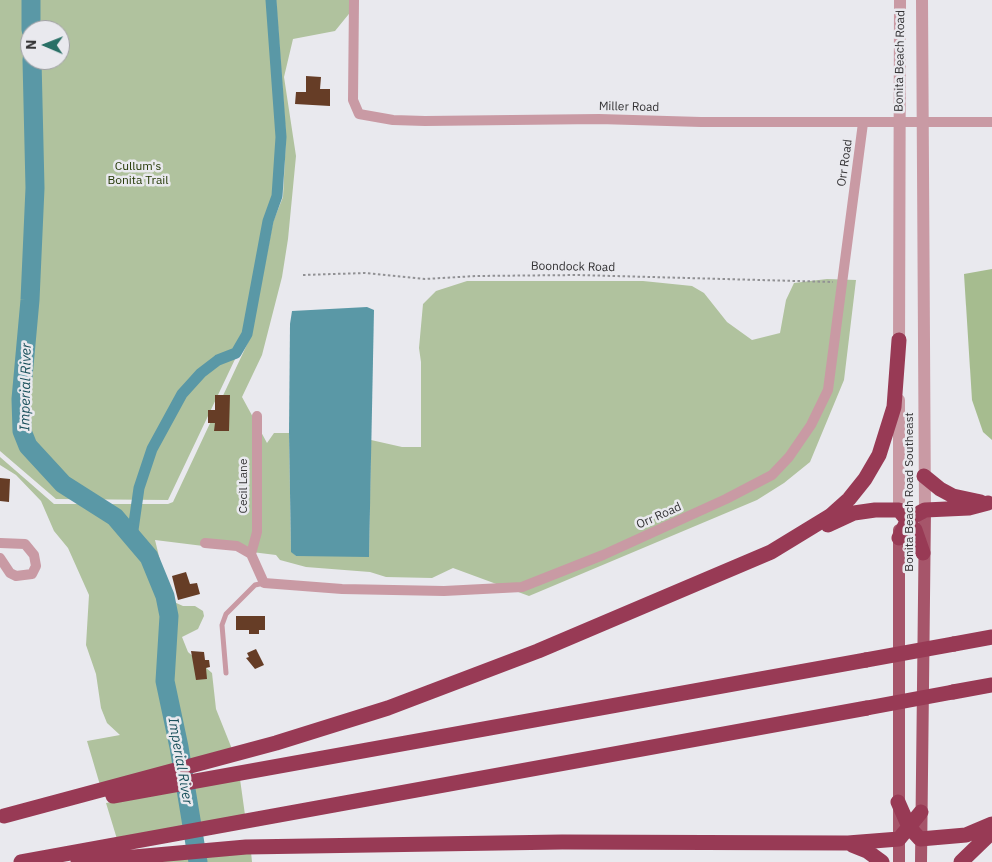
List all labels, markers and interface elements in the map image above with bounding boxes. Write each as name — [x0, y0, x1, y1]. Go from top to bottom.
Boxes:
street label: Bonita Beach Road — [892, 10, 908, 112]
north arrow — [20, 20, 70, 70]
text: N — [22, 40, 40, 50]
street label: Miller Road — [599, 99, 659, 115]
street label: Orr Road — [835, 138, 855, 188]
park label: Cullum's Bonita Trail — [107, 160, 169, 188]
street label: Boondock Road — [531, 259, 615, 275]
water label: Imperial River — [17, 343, 35, 431]
street label: Bonita Beach Road Southeast — [903, 412, 917, 572]
street label: Cecil Lane — [237, 459, 251, 513]
street label: Orr Road — [634, 500, 684, 532]
water label: Imperial River — [164, 716, 196, 806]

